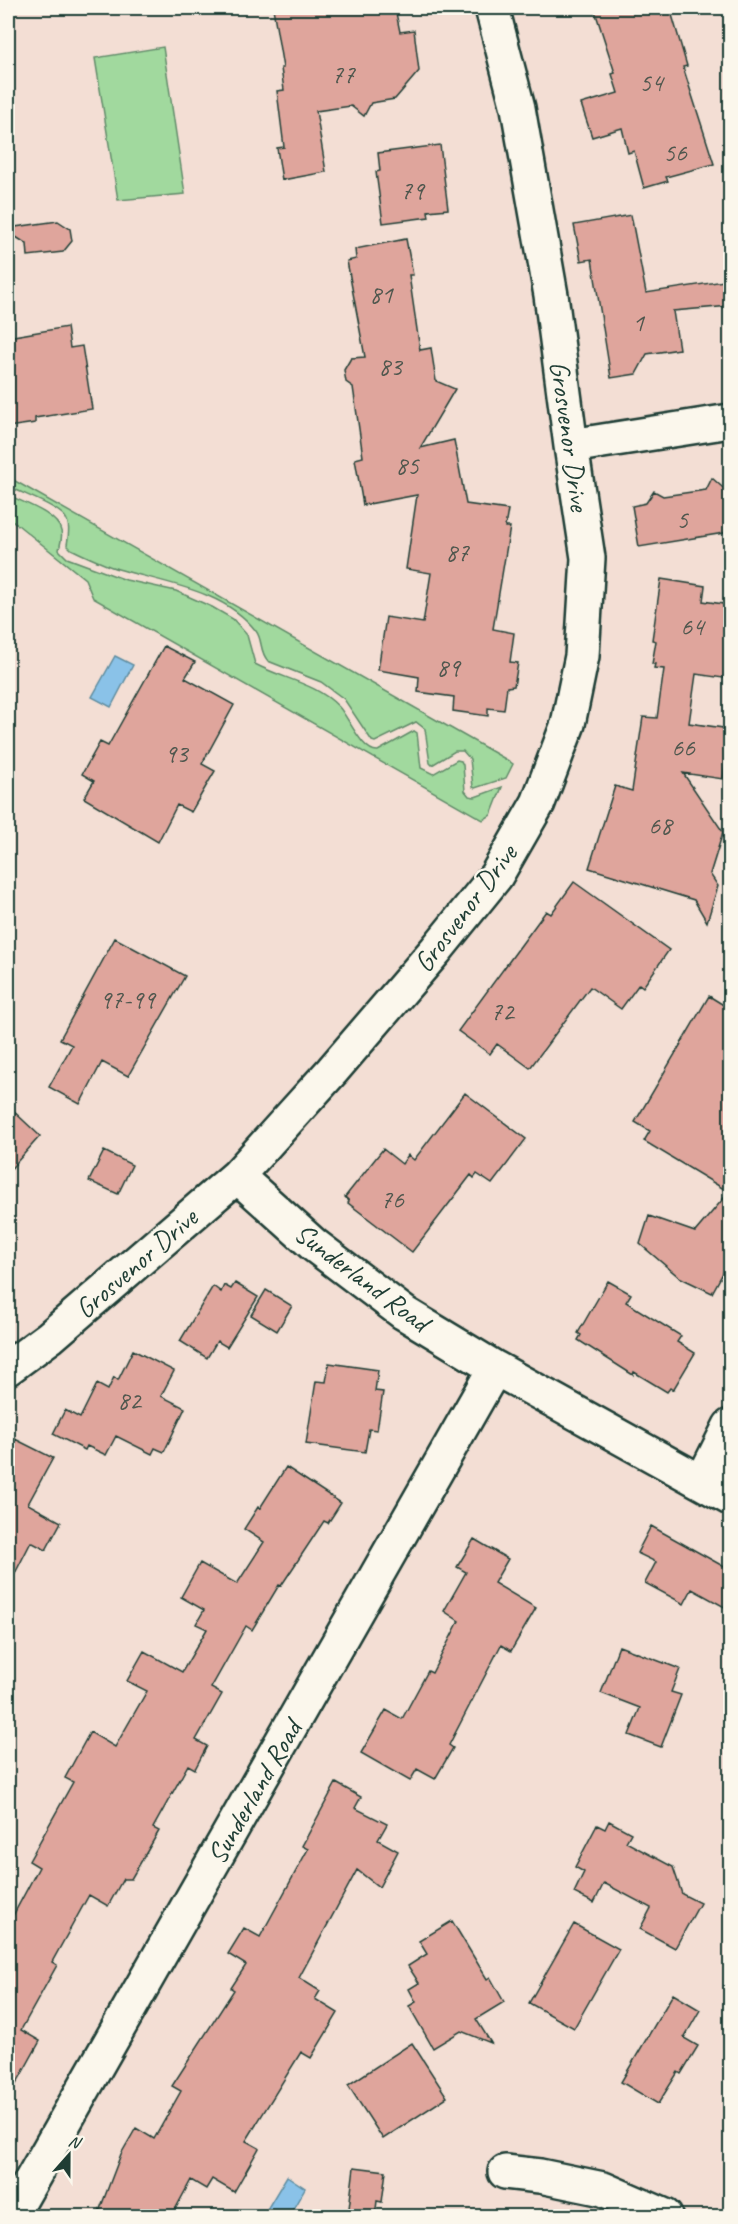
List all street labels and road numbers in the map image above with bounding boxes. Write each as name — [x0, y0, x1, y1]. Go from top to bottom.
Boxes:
street label: Grosvenor Drive — [542, 359, 598, 515]
street label: Grosvenor Drive — [406, 836, 526, 979]
street label: Grosvenor Drive — [68, 1199, 206, 1326]
street label: Sunderland Road — [288, 1215, 439, 1341]
street label: Sunderland Road — [199, 1711, 311, 1870]

